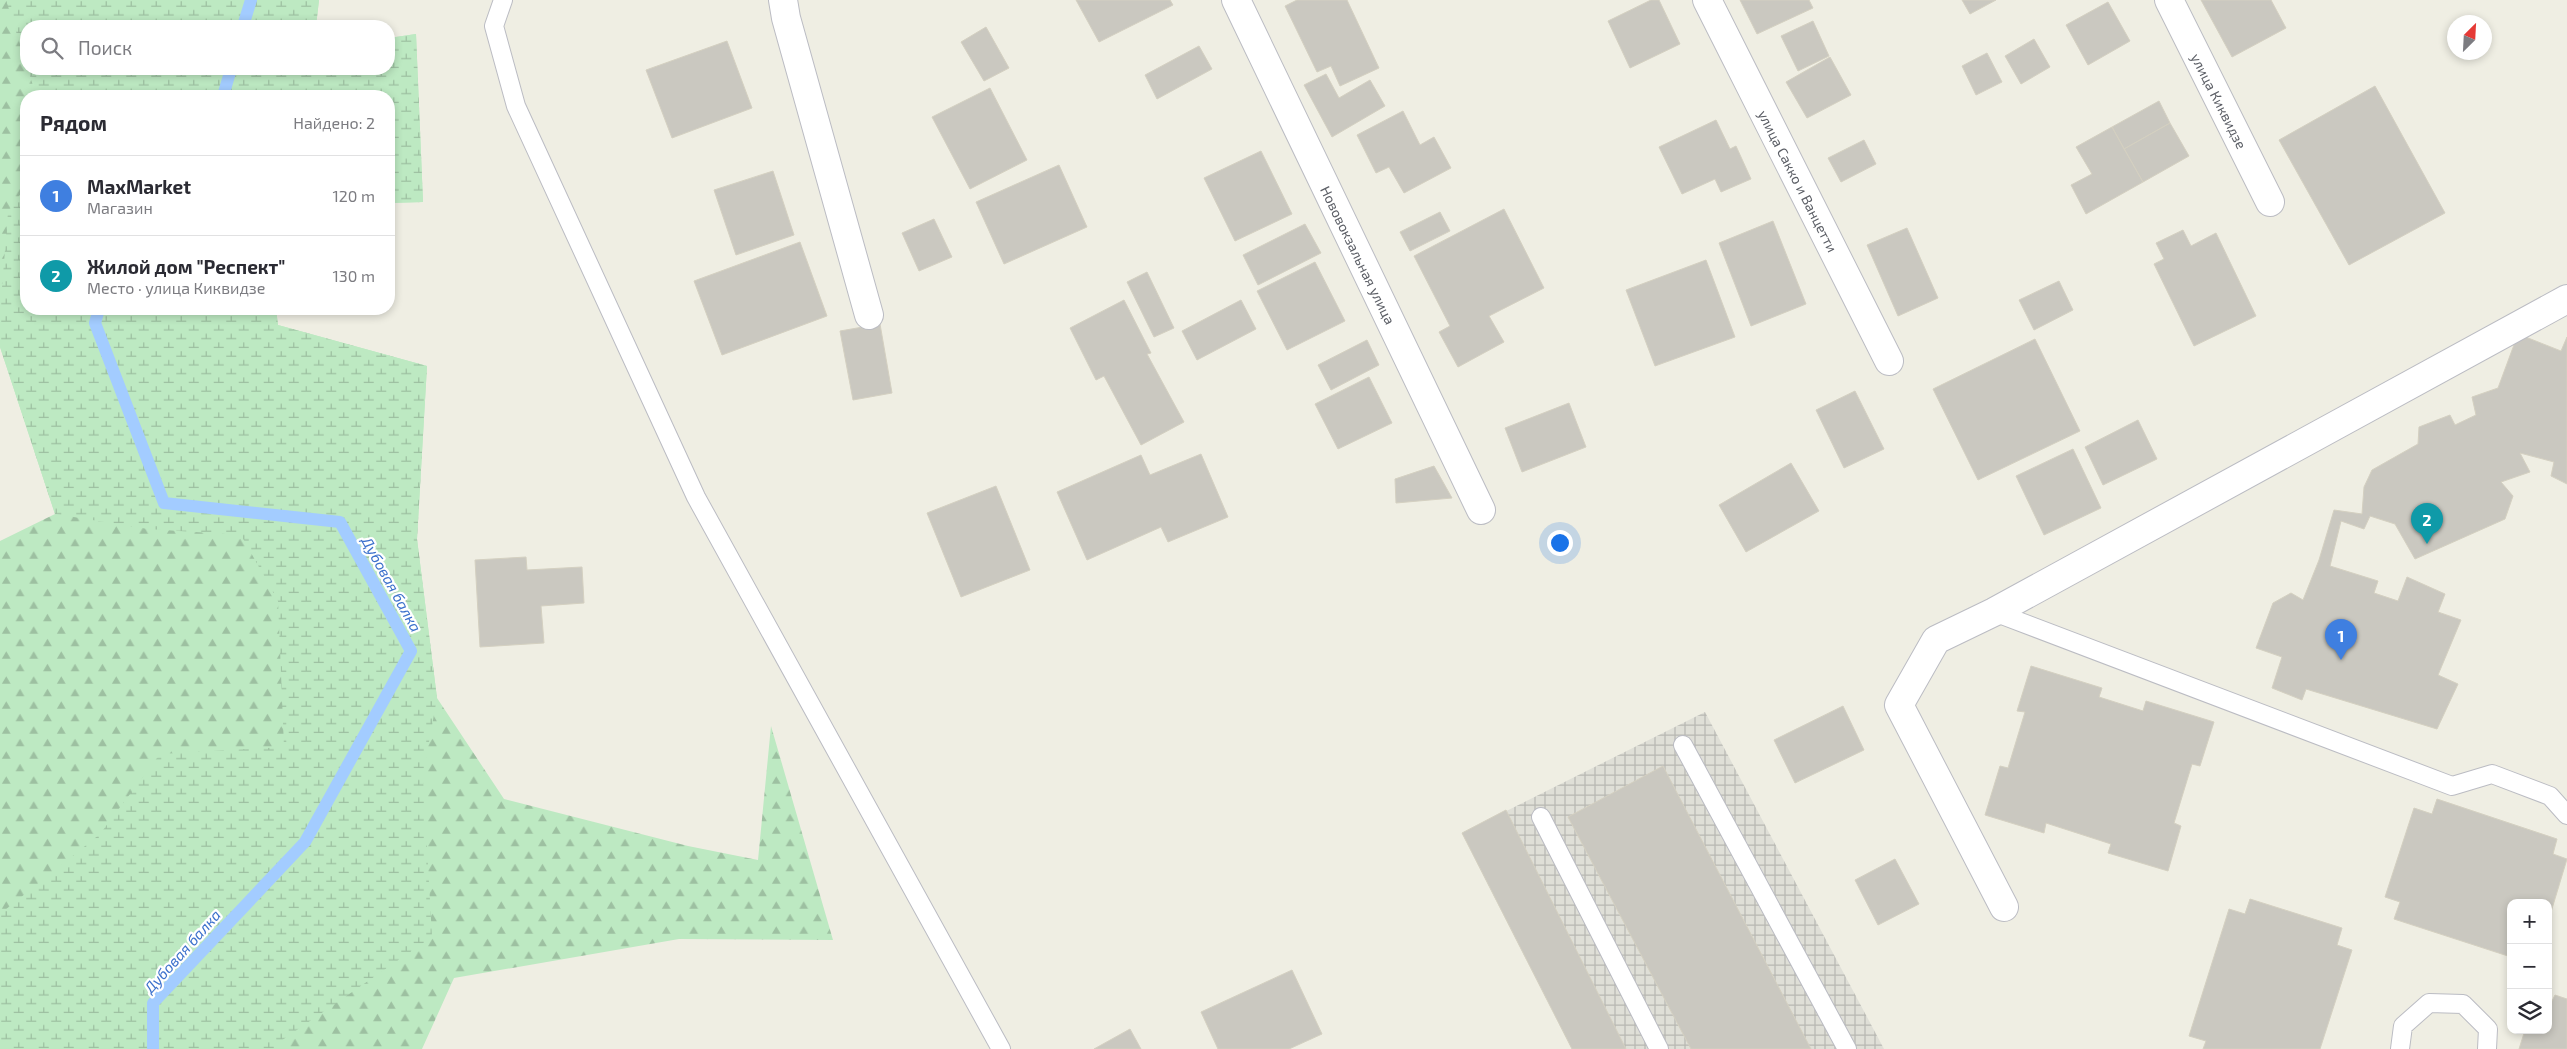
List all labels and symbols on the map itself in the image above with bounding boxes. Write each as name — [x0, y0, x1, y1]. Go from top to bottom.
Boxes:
north arrow — [2447, 15, 2492, 60]
street label: улица Киквидзе — [2188, 50, 2250, 152]
street label: улица Сакко и Ванцетти — [1755, 107, 1841, 255]
street label: Нововокзальная улица — [1317, 183, 1399, 327]
pin: 2 — [2411, 503, 2443, 544]
your location — [1547, 530, 1573, 556]
water label: Дубовая балка — [358, 532, 426, 635]
pin: 1 — [2325, 619, 2357, 660]
water label: Дубовая балка — [139, 906, 224, 997]

